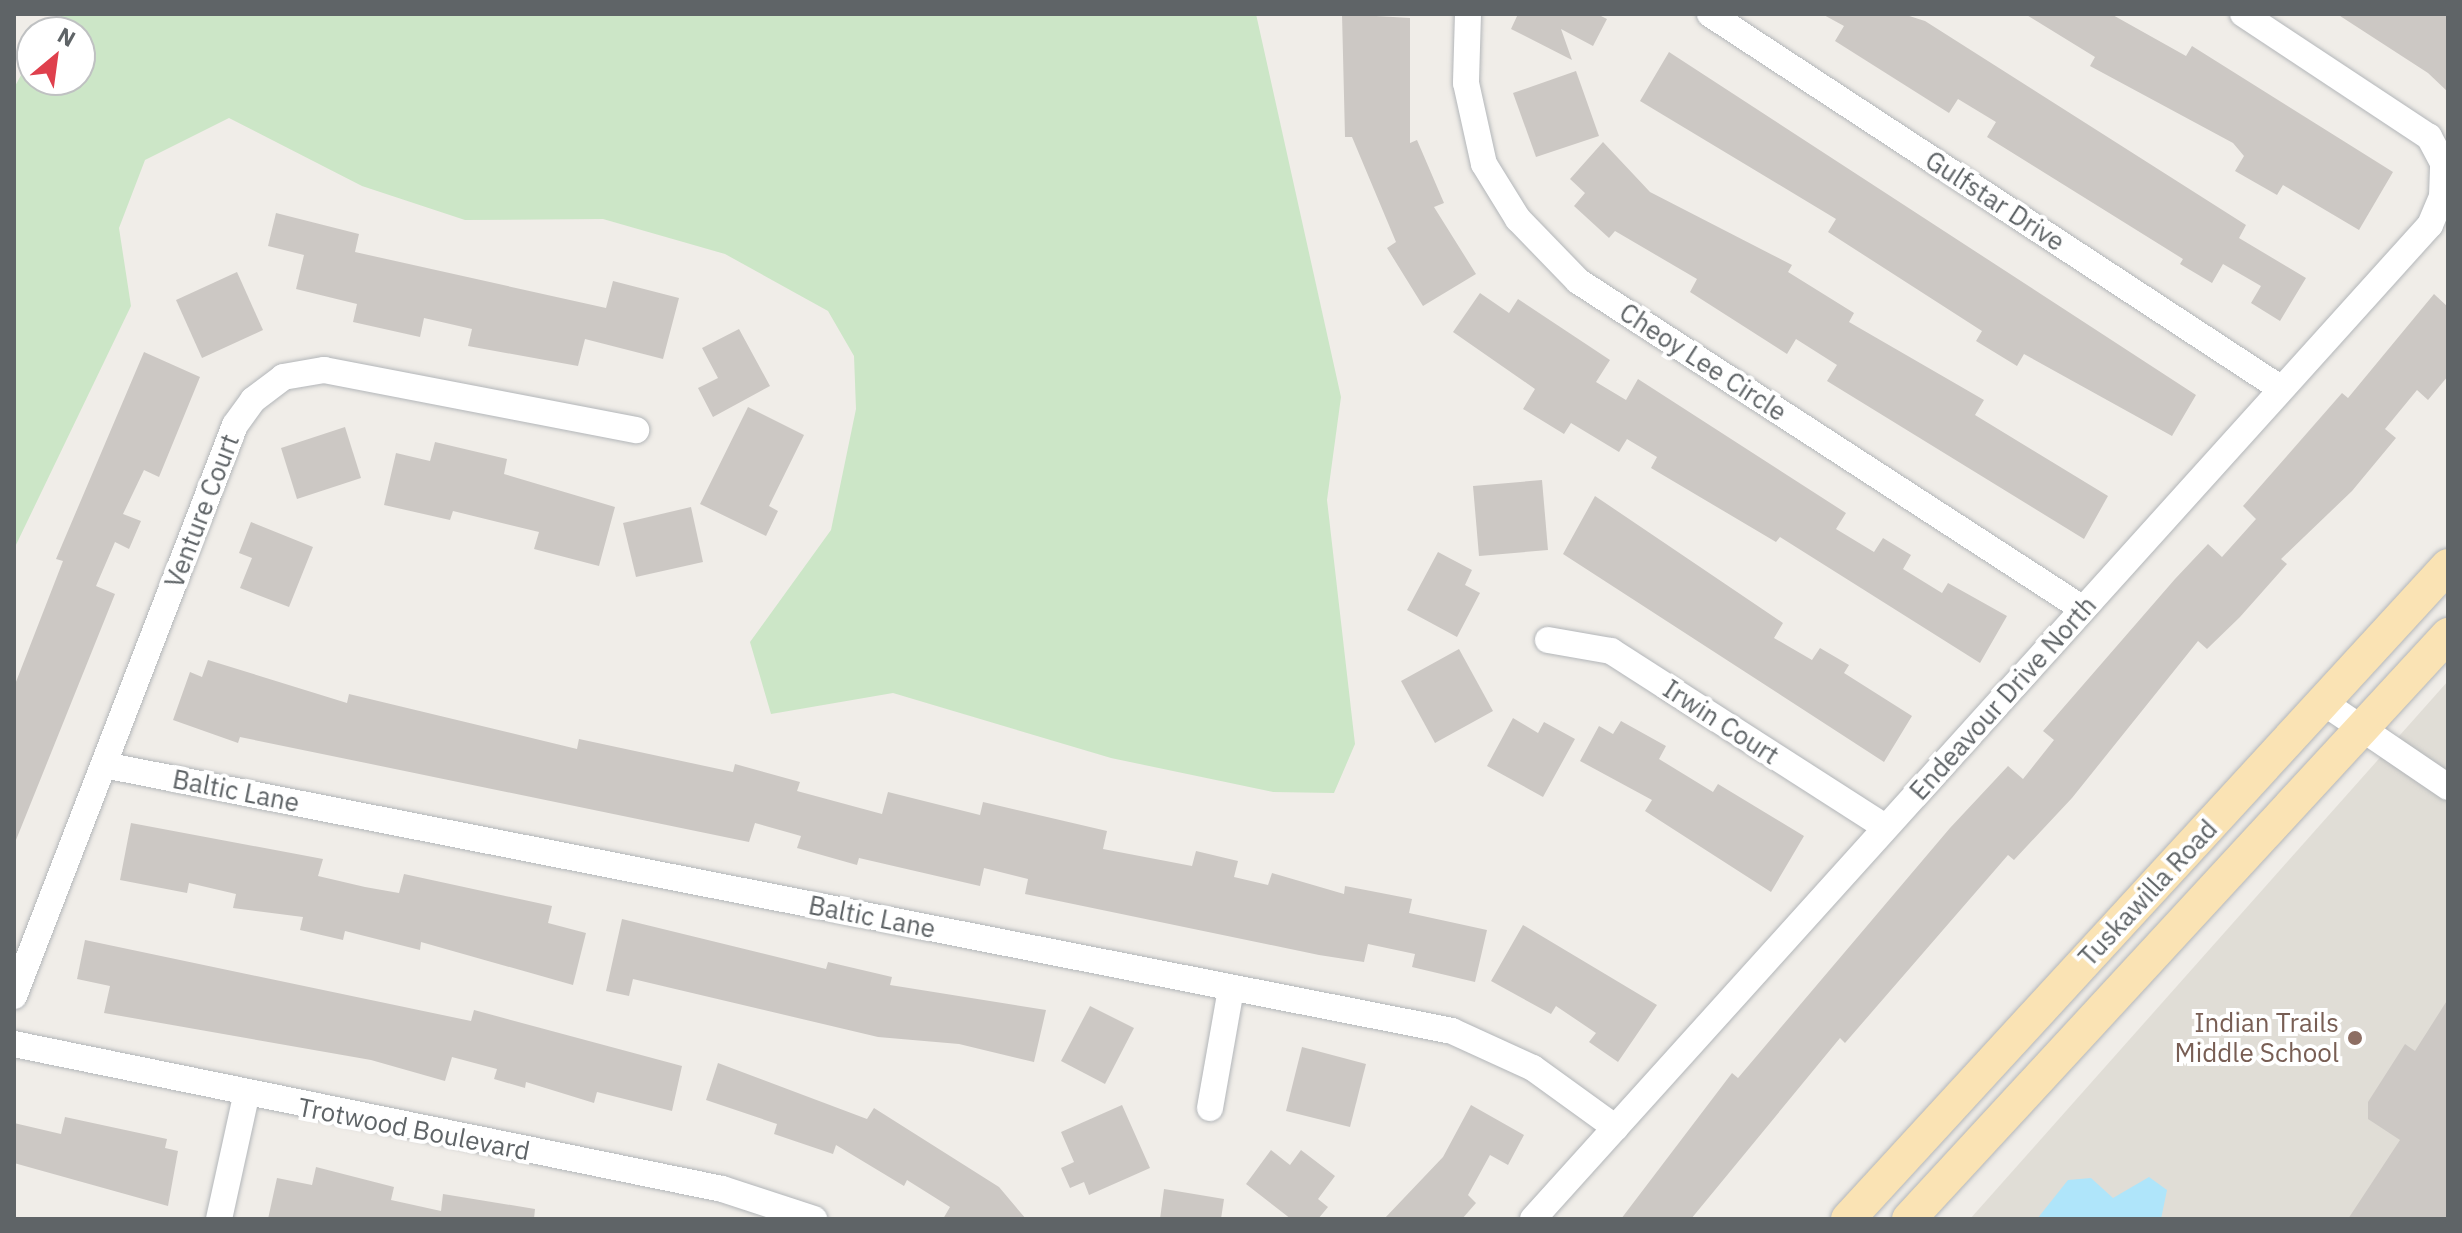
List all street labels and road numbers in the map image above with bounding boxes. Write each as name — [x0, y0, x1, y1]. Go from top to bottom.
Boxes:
street label: Gulfstar Drive — [1919, 144, 2071, 258]
street label: Cheoy Lee Circle — [1614, 296, 1792, 428]
street label: Venture Court — [158, 430, 246, 592]
street label: Endeavour Drive North — [1903, 590, 2103, 806]
street label: Irwin Court — [1657, 673, 1785, 771]
street label: Baltic Lane — [170, 763, 302, 819]
street label: Tuskawilla Road — [2072, 813, 2224, 973]
street label: Baltic Lane — [806, 889, 938, 945]
street label: Trotwood Boulevard — [296, 1091, 532, 1167]

